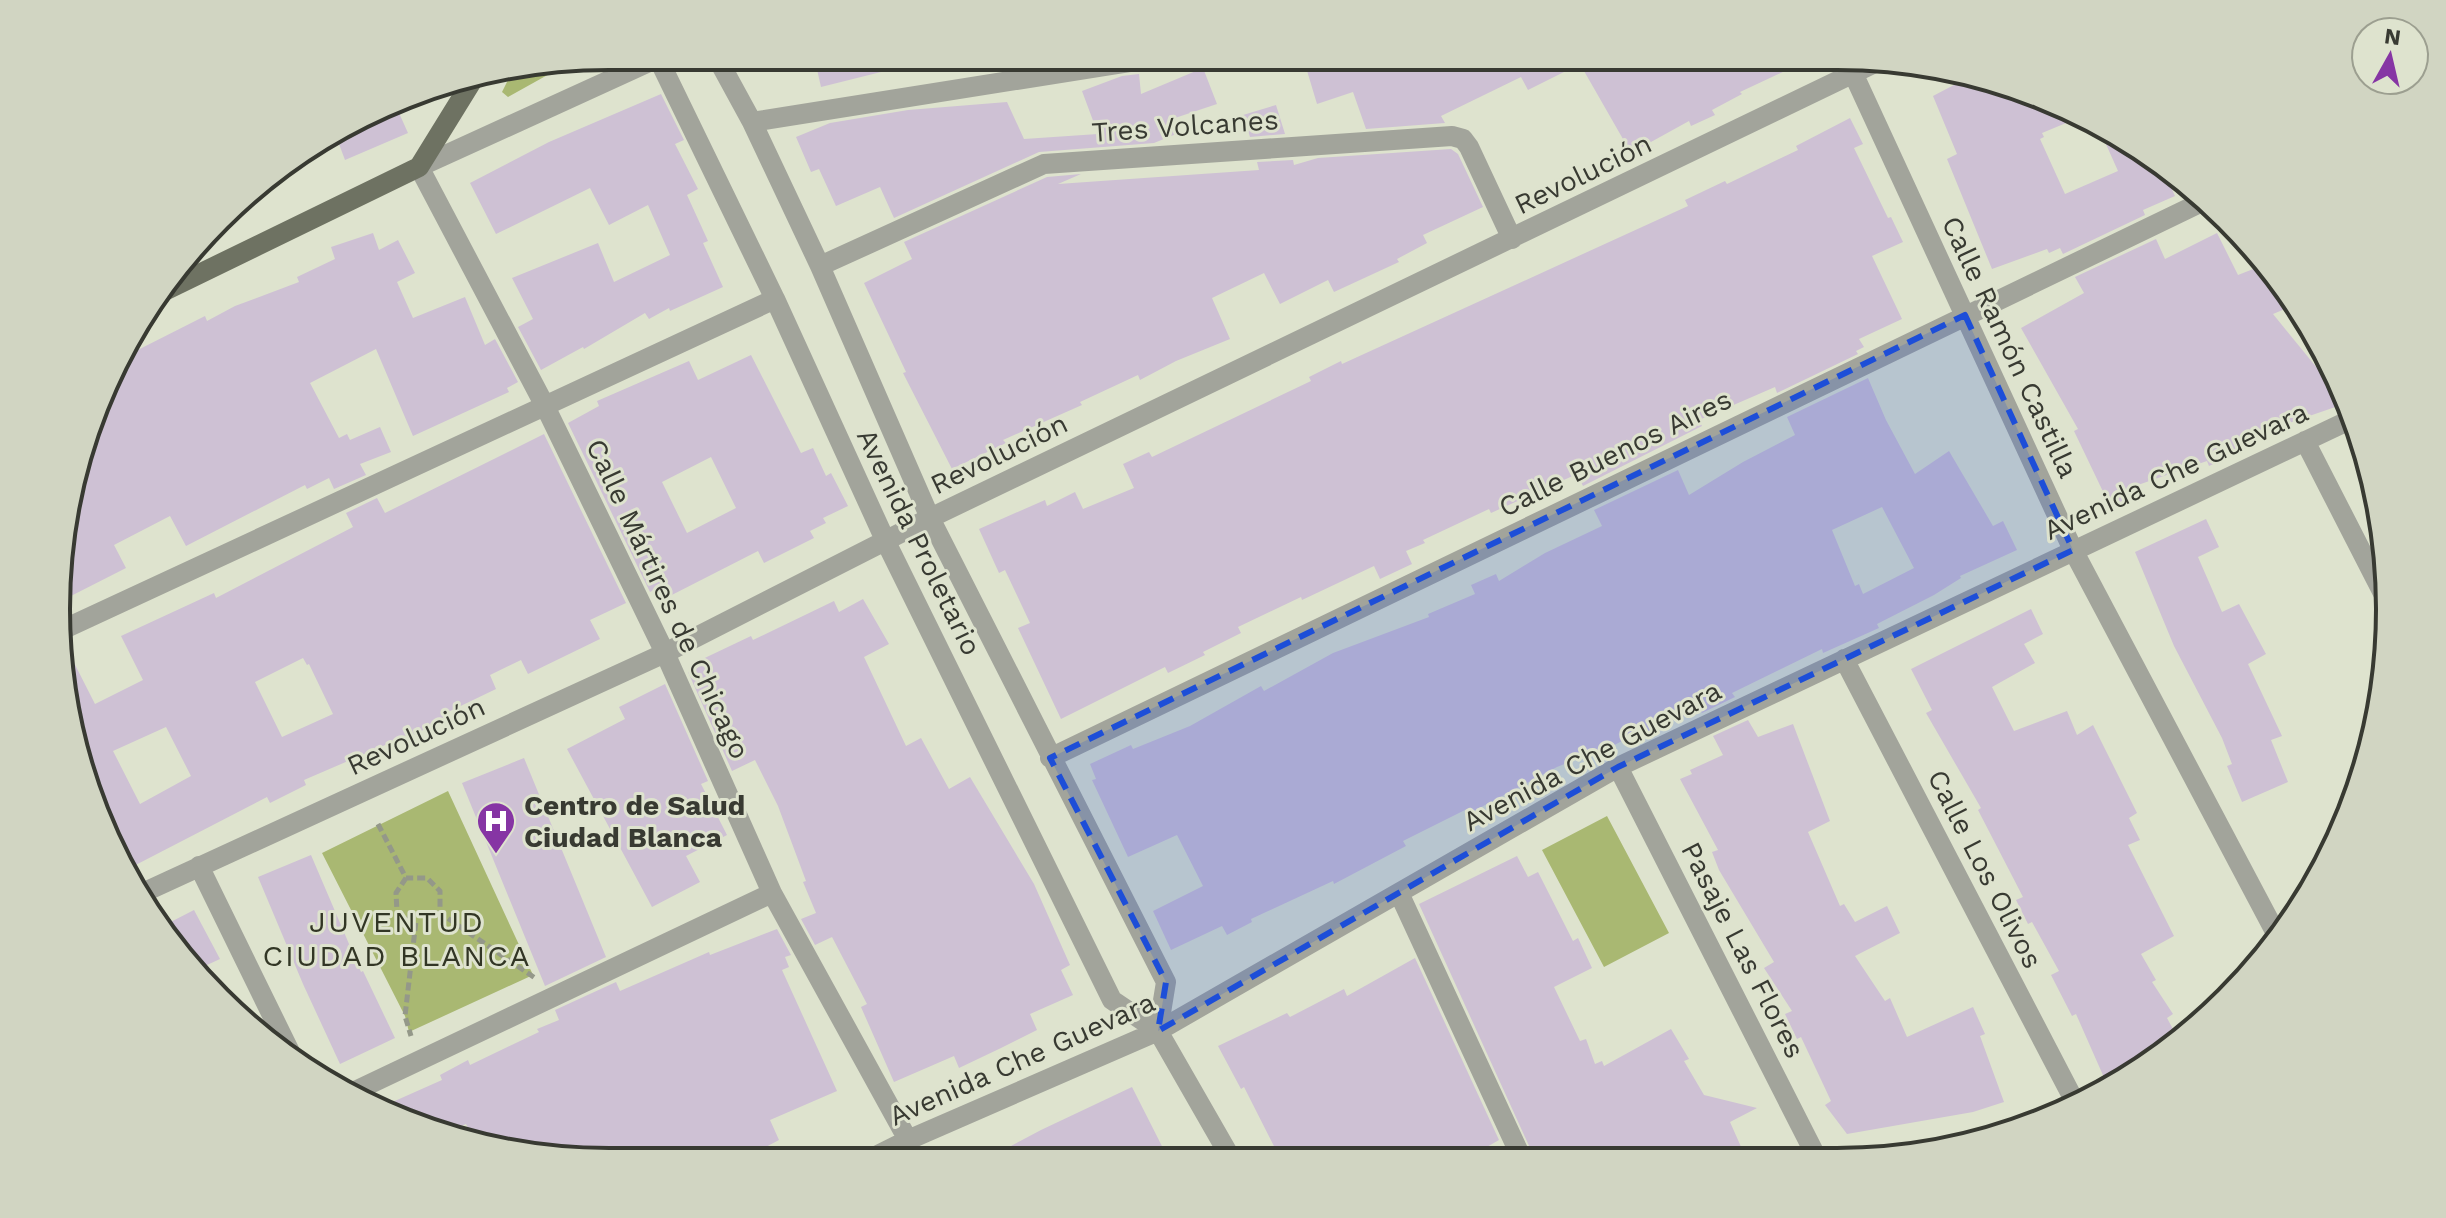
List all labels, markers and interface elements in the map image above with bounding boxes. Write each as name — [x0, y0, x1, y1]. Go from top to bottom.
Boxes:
north arrow — [2350, 16, 2430, 96]
text: N — [2383, 23, 2403, 50]
street label: Tres Volcanes — [1090, 103, 1280, 149]
street label: Revolución — [1509, 127, 1657, 221]
street label: Calle Ramón Castilla — [1935, 211, 2085, 483]
street label: Calle Buenos Aires — [1493, 382, 1737, 524]
street label: Avenida Che Guevara — [2039, 395, 2314, 547]
street label: Revolución — [925, 407, 1073, 501]
street label: Avenida Proletario — [850, 423, 988, 661]
street label: Calle Mártires de Chicago — [579, 434, 757, 764]
street label: Avenida Che Guevara — [1457, 674, 1727, 838]
street label: Revolución — [342, 690, 490, 782]
street label: Calle Los Olivos — [1921, 764, 2049, 974]
place label: Centro de Salud Ciudad Blanca — [524, 789, 745, 854]
hospital icon: Centro de Salud Ciudad Blanca — [475, 800, 517, 855]
street label: Pasaje Las Flores — [1674, 837, 1812, 1063]
district label: JUVENTUD CIUDAD BLANCA — [262, 904, 532, 973]
street label: Avenida Che Guevara — [884, 985, 1160, 1133]

